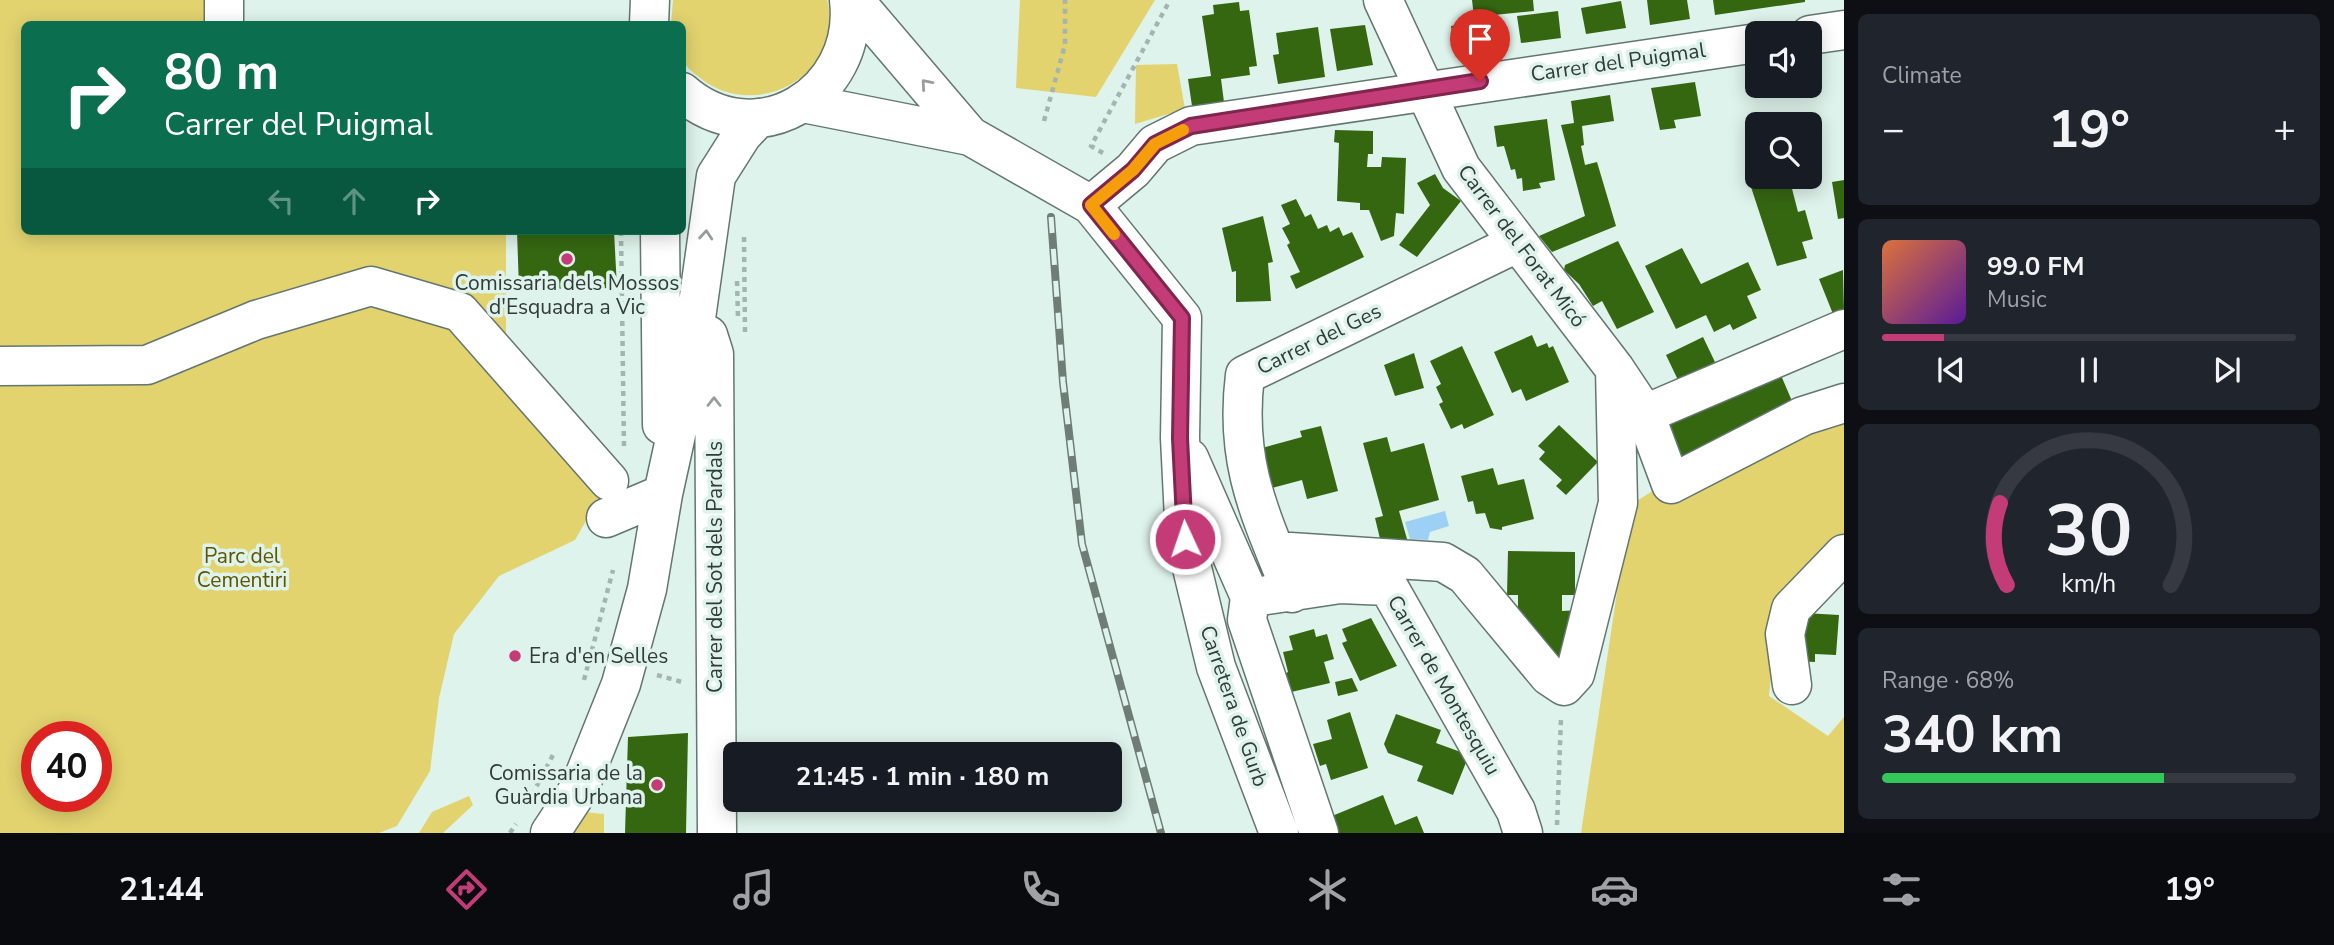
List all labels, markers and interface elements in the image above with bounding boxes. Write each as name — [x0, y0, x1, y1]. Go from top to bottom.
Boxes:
pin — [1450, 9, 1510, 81]
icon: arrive — [1461, 20, 1499, 58]
map controls — [1745, 21, 1822, 189]
button: sound — [1745, 21, 1822, 98]
street label: Carrer del Puigmal — [1529, 36, 1708, 88]
text: 80 m — [164, 39, 279, 106]
icon: right — [49, 49, 140, 140]
text: Climate — [1882, 60, 1962, 91]
one-way arrow — [922, 80, 934, 93]
text: 19° — [2048, 94, 2130, 165]
text: Carrer del Puigmal — [164, 103, 433, 146]
text: − — [1882, 104, 1905, 155]
text: + — [2273, 104, 2296, 155]
button: search — [1745, 112, 1822, 189]
street label: Carrer del Forat Micó — [1452, 159, 1592, 333]
icon: left — [262, 182, 300, 220]
icon: ahead — [335, 182, 373, 220]
icon: right — [408, 182, 446, 220]
one-way arrow — [698, 229, 713, 240]
text: 99.0 FM — [1987, 249, 2084, 284]
marker: Comissaria dels Mossos d'Esquadra a Vic — [559, 251, 575, 267]
place label: Comissaria dels Mossos d'Esquadra a Vic — [455, 269, 679, 321]
text: Music — [1987, 284, 2047, 315]
street label: Carrer del Ges — [1252, 297, 1386, 381]
icon: previous — [1932, 351, 1970, 389]
icon: pause — [2070, 351, 2108, 389]
icon: next — [2208, 351, 2246, 389]
one-way arrow — [706, 396, 722, 407]
street label: Carrer del Sot dels Pardals — [701, 441, 729, 693]
text: 30 — [2045, 481, 2133, 581]
position arrow — [1148, 502, 1222, 576]
park label: Parc del Cementiri — [197, 542, 287, 594]
text: km/h — [2061, 567, 2117, 601]
street label: Carrer de Montesquiu — [1381, 590, 1507, 780]
street label: Carretera de Gurb — [1193, 622, 1275, 790]
place label: Era d'en Selles — [529, 642, 668, 670]
marker: Era d'en Selles — [507, 648, 523, 664]
text: Range · 68% — [1882, 665, 2014, 696]
text: 340 km — [1882, 699, 2063, 770]
speed limit sign: 40 — [21, 721, 112, 812]
place label: Comissaria de la Guàrdia Urbana — [489, 759, 643, 811]
text: 21:45 · 1 min · 180 m — [796, 759, 1049, 794]
marker: Comissaria de la Guàrdia Urbana — [649, 777, 665, 793]
icon: directions — [442, 865, 491, 914]
icon: music — [729, 865, 778, 914]
icon: phone — [1016, 865, 1065, 914]
icon: climate — [1303, 865, 1352, 914]
icon: car — [1590, 865, 1639, 914]
icon: filters — [1877, 865, 1926, 914]
text: 21:44 — [119, 868, 204, 911]
text: 19° — [2164, 868, 2215, 911]

